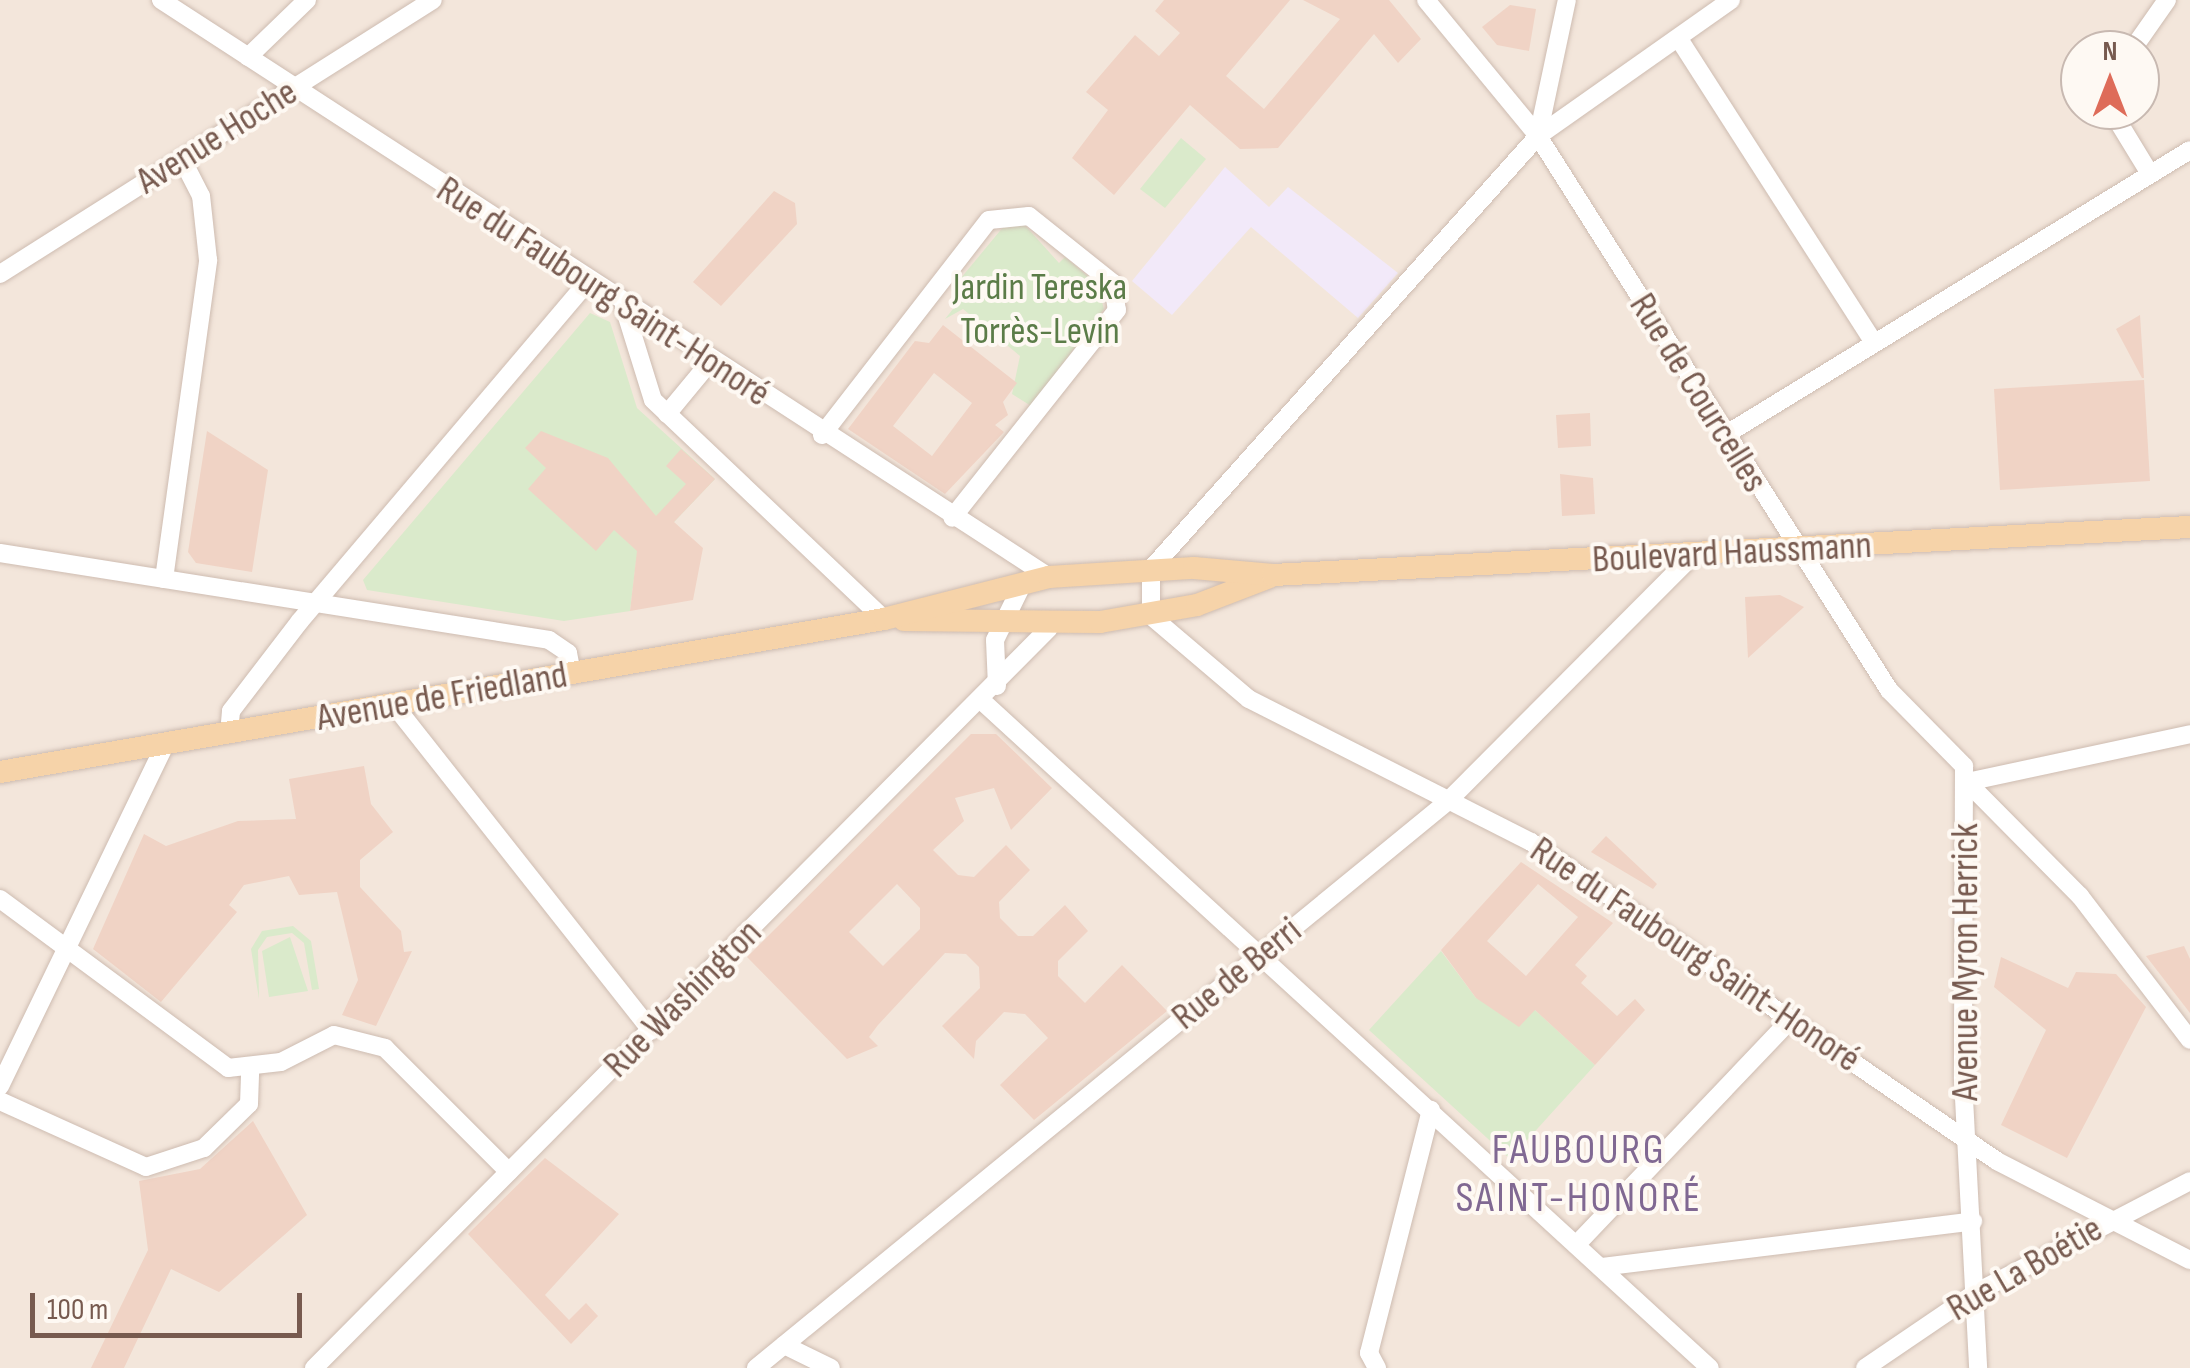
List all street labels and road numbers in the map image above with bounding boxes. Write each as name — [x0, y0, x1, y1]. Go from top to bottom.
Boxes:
street label: Avenue Hoche — [128, 70, 306, 204]
street label: Rue du Faubourg Saint-Honoré — [428, 167, 778, 417]
street label: Rue de Courcelles — [1619, 285, 1777, 501]
street label: Boulevard Haussmann — [1591, 523, 1873, 583]
street label: Avenue de Friedland — [313, 653, 571, 741]
street label: Avenue Myron Herrick — [1943, 823, 1989, 1101]
street label: Rue du Faubourg Saint-Honoré — [1521, 828, 1869, 1082]
street label: Rue de Berri — [1163, 908, 1311, 1040]
street label: Rue Washington — [595, 911, 771, 1087]
street label: Rue La Boétie — [1939, 1206, 2111, 1332]

